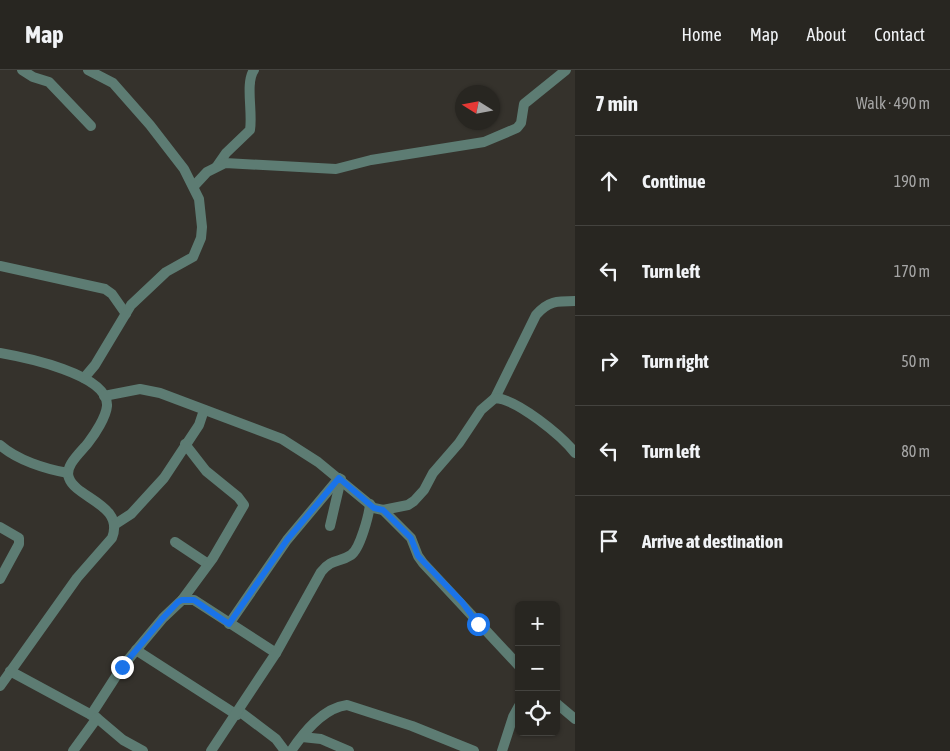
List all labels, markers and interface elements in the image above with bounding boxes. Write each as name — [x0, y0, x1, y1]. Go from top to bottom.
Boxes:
text: Map — [25, 21, 64, 48]
text: Home — [682, 24, 722, 45]
text: Map — [750, 24, 779, 45]
text: About — [807, 24, 846, 45]
text: Contact — [874, 24, 925, 45]
north arrow — [455, 85, 500, 130]
text: 7 min — [595, 91, 638, 115]
text: Walk · 490 m — [856, 94, 930, 112]
icon: ahead — [595, 167, 623, 195]
text: Continue — [642, 170, 706, 192]
text: 190 m — [894, 172, 930, 190]
icon: left — [595, 257, 623, 285]
text: Turn left — [642, 260, 700, 282]
text: 170 m — [894, 262, 930, 280]
icon: right — [595, 347, 623, 375]
text: Turn right — [642, 350, 709, 372]
text: 50 m — [901, 352, 930, 370]
icon: left — [595, 437, 623, 465]
text: Turn left — [642, 440, 700, 462]
text: 80 m — [901, 442, 930, 460]
icon: arrive — [595, 527, 623, 555]
text: Arrive at destination — [642, 530, 783, 552]
map controls — [515, 601, 560, 736]
button: + — [515, 601, 560, 646]
route start — [467, 613, 490, 636]
button: − — [515, 646, 560, 691]
route end — [111, 656, 134, 679]
button: locate — [515, 691, 560, 736]

